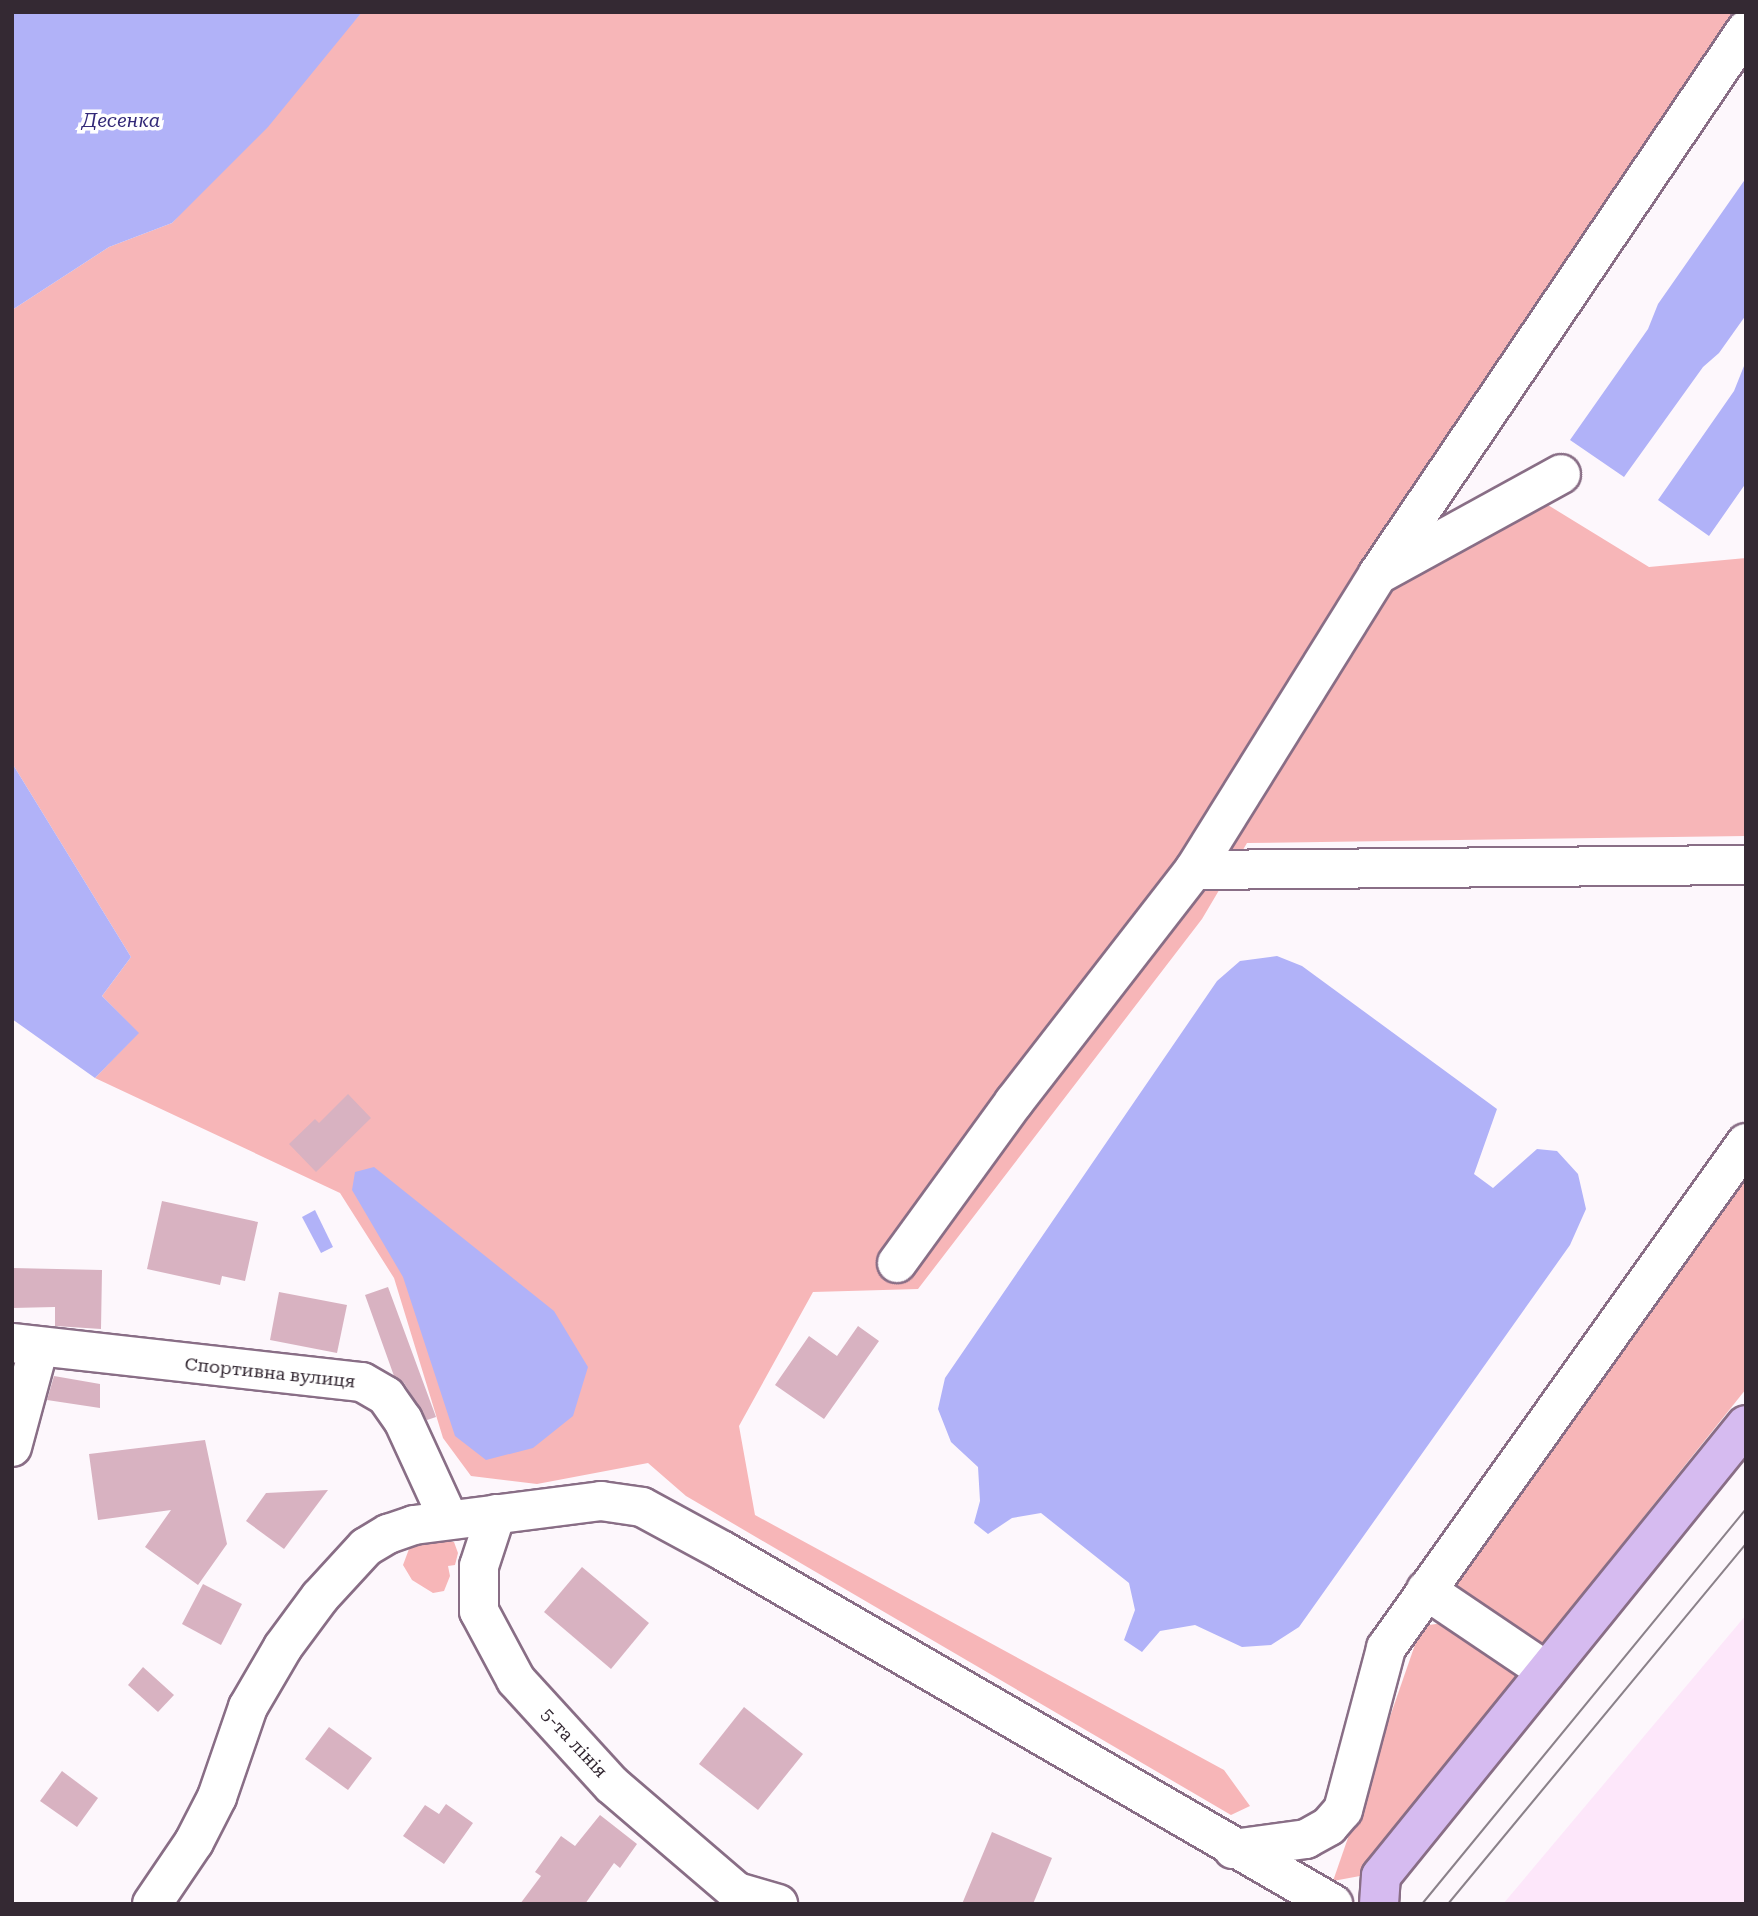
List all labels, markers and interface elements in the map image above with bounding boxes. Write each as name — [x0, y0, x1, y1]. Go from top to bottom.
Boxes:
water label: Десенка — [82, 110, 160, 132]
street label: Спортивна вулиця — [184, 1353, 356, 1393]
street label: 5-та лінія — [536, 1704, 612, 1782]

